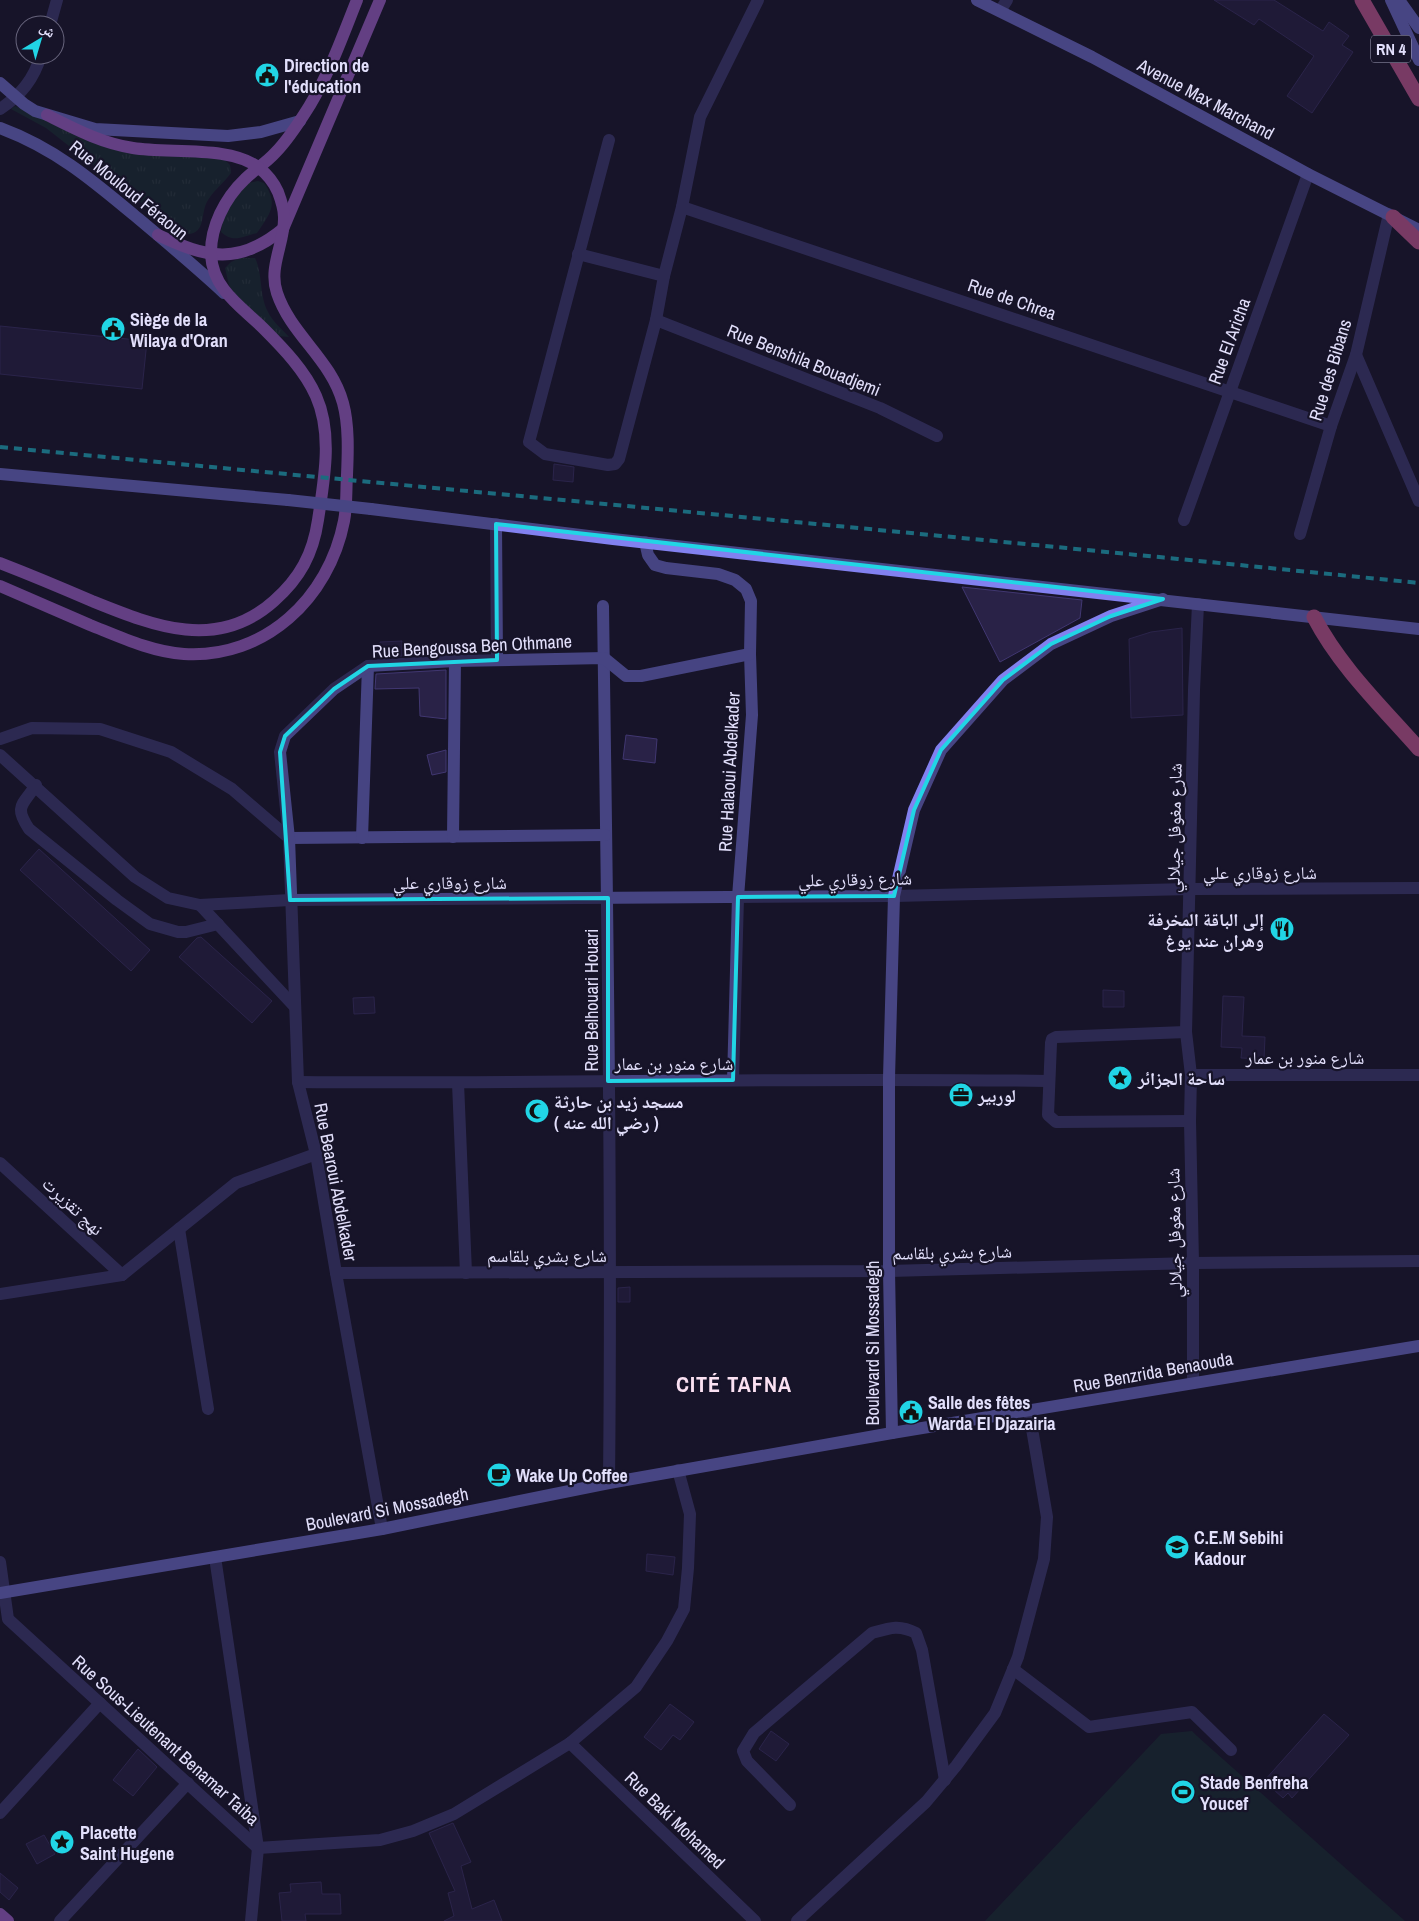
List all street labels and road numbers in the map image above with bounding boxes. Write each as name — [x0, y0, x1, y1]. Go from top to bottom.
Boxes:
road number: RN 4 — [1371, 36, 1411, 62]
street label: Avenue Max Marchand — [1132, 52, 1279, 146]
street label: Rue Mouloud Féraoun — [64, 134, 194, 246]
street label: Rue de Chrea — [964, 272, 1060, 326]
street label: Rue El Aricha — [1202, 294, 1256, 388]
street label: Rue des Bibans — [1303, 316, 1357, 424]
street label: Rue Benshila Bouadjemi — [724, 318, 884, 402]
street label: Rue Bengoussa Ben Othmane — [371, 628, 573, 664]
street label: Rue Halaoui Abdelkader — [712, 691, 746, 853]
street label: شارع مغوفل جيلالي — [1160, 763, 1190, 893]
street label: شارع زوقاري علي — [1203, 860, 1317, 887]
street label: شارع زوقاري علي — [798, 866, 912, 895]
street label: شارع زوقاري علي — [393, 870, 507, 897]
street label: Rue Belhouari Houari — [579, 929, 604, 1071]
street label: شارع منور بن عمار — [1245, 1045, 1364, 1070]
street label: شارع منور بن عمار — [614, 1051, 733, 1076]
street label: Rue Bearoui Abdelkader — [308, 1101, 364, 1263]
street label: شارع مغوفل جيلالي — [1160, 1168, 1190, 1298]
street label: نهج تقزيرت — [37, 1171, 109, 1241]
street label: شارع بشري بلقاسم — [892, 1238, 1012, 1268]
street label: شارع بشري بلقاسم — [487, 1243, 607, 1270]
street label: Boulevard Si Mossadegh — [860, 1261, 885, 1425]
street label: Rue Benzrida Benaouda — [1071, 1346, 1235, 1398]
street label: Boulevard Si Mossadegh — [304, 1481, 470, 1537]
street label: Rue Sous-Lieutenant Benamar Taiba — [67, 1649, 265, 1831]
street label: Rue Baki Mohamed — [619, 1766, 731, 1874]

